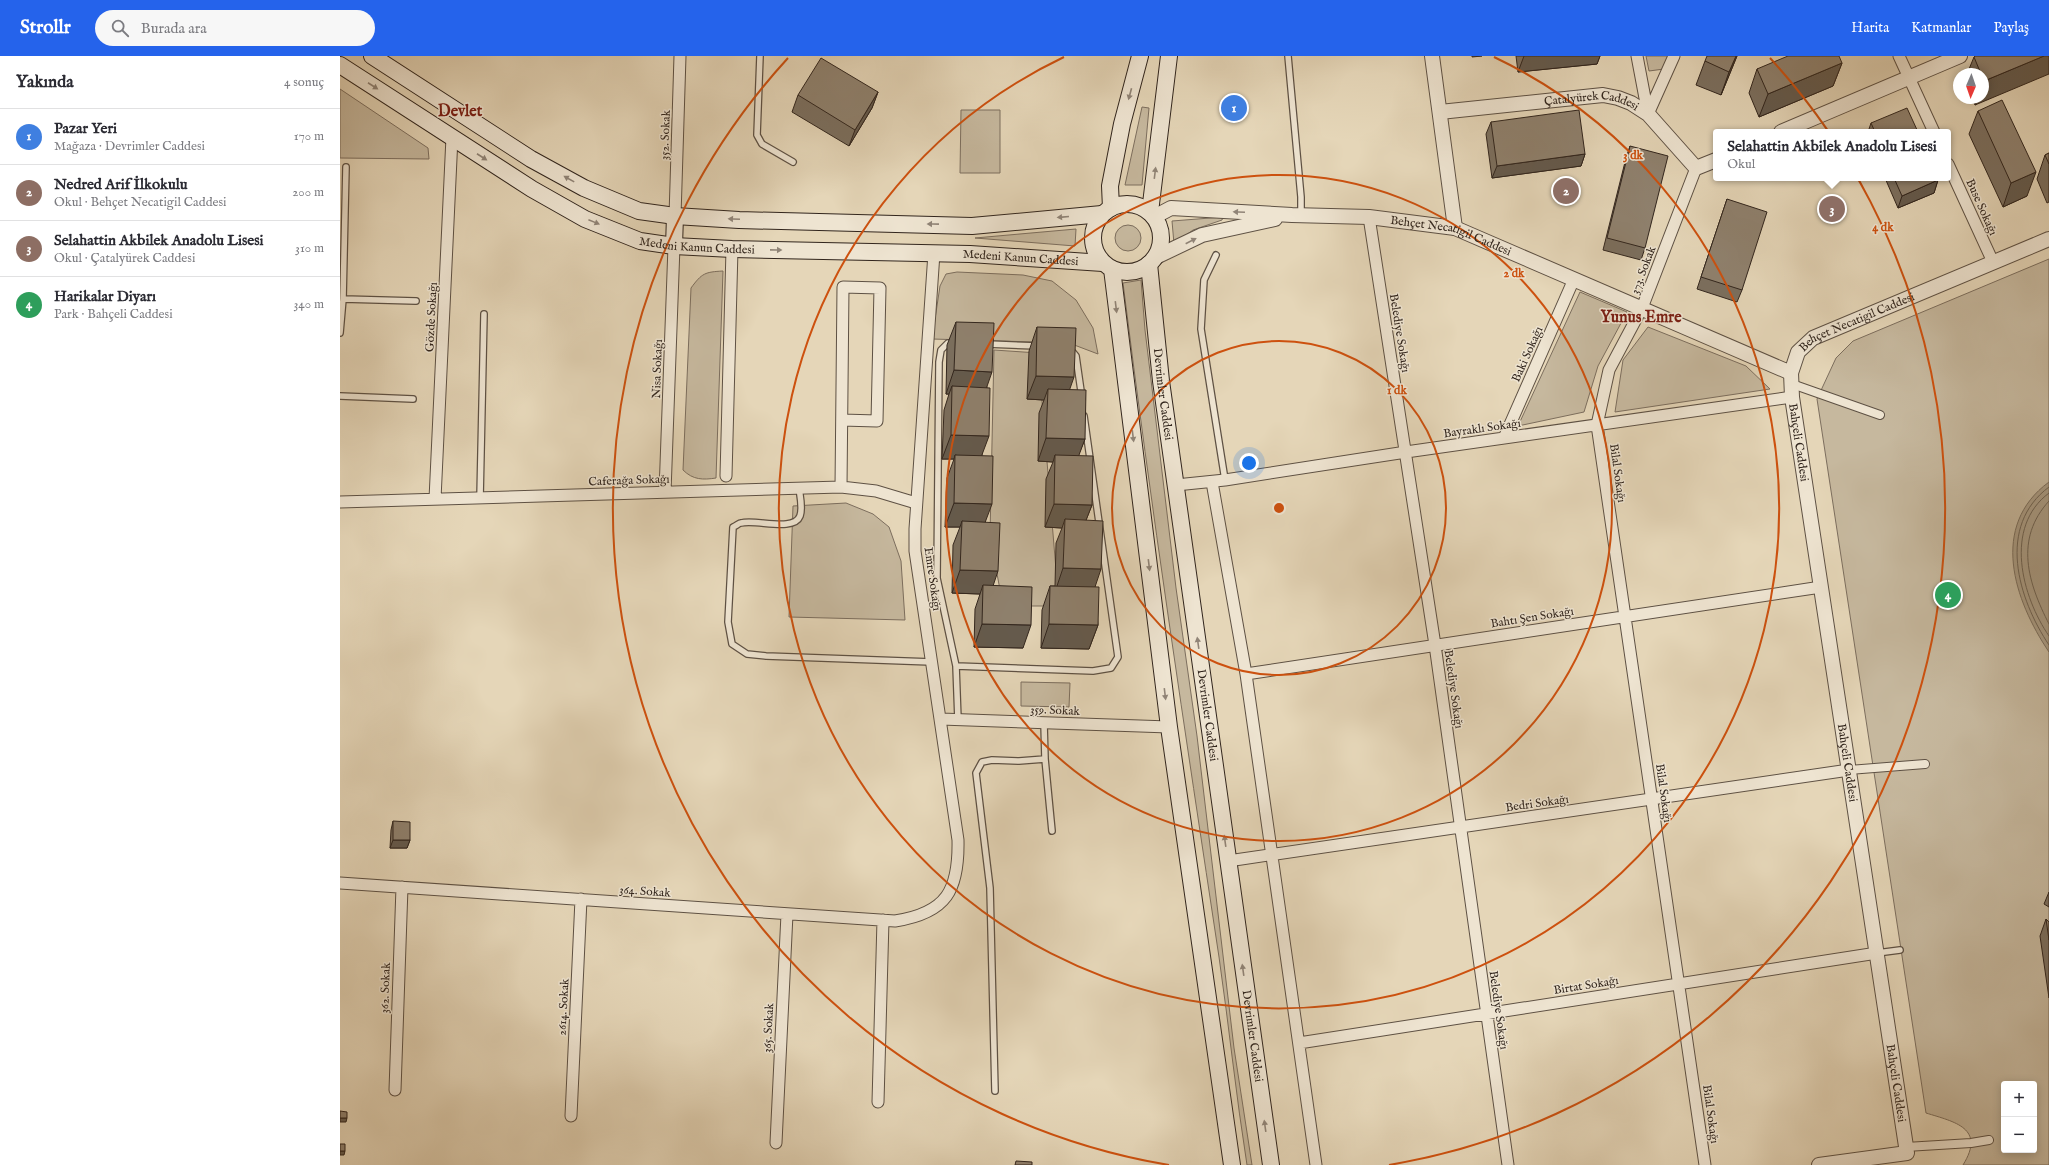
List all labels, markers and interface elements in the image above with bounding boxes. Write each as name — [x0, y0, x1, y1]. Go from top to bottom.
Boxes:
search box — [95, 10, 375, 46]
text: Strollr — [20, 16, 71, 40]
icon: search — [109, 17, 131, 39]
text: Burada ara — [141, 19, 207, 38]
text: Harita — [1851, 19, 1889, 37]
text: Katmanlar — [1911, 19, 1972, 37]
text: Paylaş — [1994, 19, 2029, 37]
north arrow — [1953, 68, 1989, 104]
text: Yakında — [16, 72, 74, 93]
text: 4 sonuç — [284, 74, 324, 91]
one-way arrow — [367, 83, 379, 90]
one-way arrow — [1127, 88, 1133, 100]
street label: Çatalyürek Caddesi — [1543, 88, 1642, 114]
pin: 1 — [1221, 93, 1247, 123]
district label: Devlet — [438, 102, 483, 122]
street label: 352. Sokak — [657, 109, 674, 160]
text: Pazar Yeri — [54, 119, 117, 138]
text: 1 — [27, 128, 31, 145]
text: 170 m — [294, 128, 324, 145]
popup — [1713, 129, 1951, 181]
text: Selahattin Akbilek Anadolu Lisesi — [1727, 137, 1937, 156]
text: Mağaza · Devrimler Caddesi — [54, 138, 205, 155]
text: 3 dk — [1623, 148, 1644, 163]
one-way arrow — [476, 153, 488, 160]
text: Okul — [1727, 156, 1755, 173]
one-way arrow — [1151, 167, 1158, 179]
text: Nedred Arif İlkokulu — [54, 175, 188, 194]
one-way arrow — [563, 176, 575, 183]
pin: 2 — [1553, 176, 1579, 206]
street label: Buse Sokağı — [1962, 177, 2001, 238]
text: 2 — [26, 184, 32, 201]
text: 200 m — [292, 184, 324, 201]
text: Okul · Behçet Necatigil Caddesi — [54, 194, 227, 211]
pin: 3 — [1819, 194, 1845, 224]
one-way arrow — [1233, 209, 1245, 216]
one-way arrow — [1057, 213, 1069, 220]
street label: Behçet Necatigil Caddesi — [1389, 213, 1514, 259]
one-way arrow — [728, 216, 740, 223]
one-way arrow — [589, 220, 601, 226]
text: 4 dk — [1872, 220, 1894, 235]
one-way arrow — [927, 221, 939, 228]
text: Selahattin Akbilek Anadolu Lisesi — [54, 231, 263, 250]
street label: Medeni Kanun Caddesi — [638, 234, 755, 257]
one-way arrow — [1186, 238, 1197, 244]
text: 3 — [27, 240, 31, 257]
text: 310 m — [295, 240, 324, 257]
street label: 373. Sokak — [1627, 243, 1660, 296]
one-way arrow — [770, 247, 783, 253]
street label: Medeni Kanun Caddesi — [963, 247, 1079, 269]
text: Okul · Çatalyürek Caddesi — [54, 250, 195, 267]
text: 2 dk — [1503, 266, 1525, 281]
street label: Gözde Sokağı — [422, 282, 441, 352]
text: Harikalar Diyarı — [54, 287, 156, 306]
street label: Behçet Necatigil Caddesi — [1796, 289, 1917, 355]
street label: Belediye Sokağı — [1386, 293, 1413, 374]
text: 4 — [26, 296, 32, 313]
text: 340 m — [294, 296, 324, 313]
one-way arrow — [1113, 301, 1120, 313]
text: Park · Bahçeli Caddesi — [54, 306, 173, 323]
district label: Yunus Emre — [1601, 308, 1682, 328]
street label: Baki Sokağı — [1509, 324, 1546, 384]
street label: Nisa Sokağı — [649, 339, 666, 399]
street label: Devrimler Caddesi — [1150, 347, 1176, 441]
text: 1 dk — [1387, 383, 1408, 398]
street label: Bahçeli Caddesi — [1785, 402, 1812, 483]
street label: Bayraklı Sokağı — [1442, 416, 1522, 441]
one-way arrow — [1129, 430, 1136, 442]
street label: Bilal Sokağı — [1606, 443, 1629, 504]
your location — [1239, 453, 1259, 473]
street label: Caferağa Sokağı — [588, 472, 670, 489]
centre of rings — [1272, 501, 1286, 515]
street label: Emre Sokağı — [921, 546, 944, 612]
one-way arrow — [1146, 559, 1152, 571]
pin: 4 — [1935, 580, 1961, 610]
street label: Bahtı Şen Sokağı — [1489, 604, 1575, 631]
one-way arrow — [1195, 637, 1201, 649]
street label: Belediye Sokağı — [1441, 649, 1466, 730]
street label: Devrimler Caddesi — [1194, 668, 1221, 762]
one-way arrow — [1162, 688, 1168, 700]
street label: 359. Sokak — [1030, 702, 1081, 719]
street label: Bahçeli Caddesi — [1834, 723, 1860, 803]
street label: Bilal Sokağı — [1652, 763, 1675, 824]
street label: Bedri Sokağı — [1504, 792, 1570, 815]
one-way arrow — [1222, 835, 1229, 847]
street label: 364. Sokak — [619, 882, 672, 901]
street label: 362. Sokak — [377, 962, 394, 1014]
one-way arrow — [1240, 964, 1247, 976]
street label: Belediye Sokağı — [1486, 970, 1511, 1051]
street label: Birtat Sokağı — [1553, 973, 1620, 998]
street label: 2614. Sokak — [555, 978, 573, 1036]
street label: Devrimler Caddesi — [1239, 989, 1266, 1083]
street label: 365. Sokak — [760, 1002, 777, 1053]
street label: Bahçeli Caddesi — [1883, 1043, 1909, 1123]
map controls — [2001, 1081, 2037, 1153]
button: + — [2001, 1081, 2037, 1117]
street label: Bilal Sokağı — [1699, 1084, 1722, 1145]
button: − — [2001, 1117, 2037, 1153]
one-way arrow — [1262, 1120, 1268, 1132]

